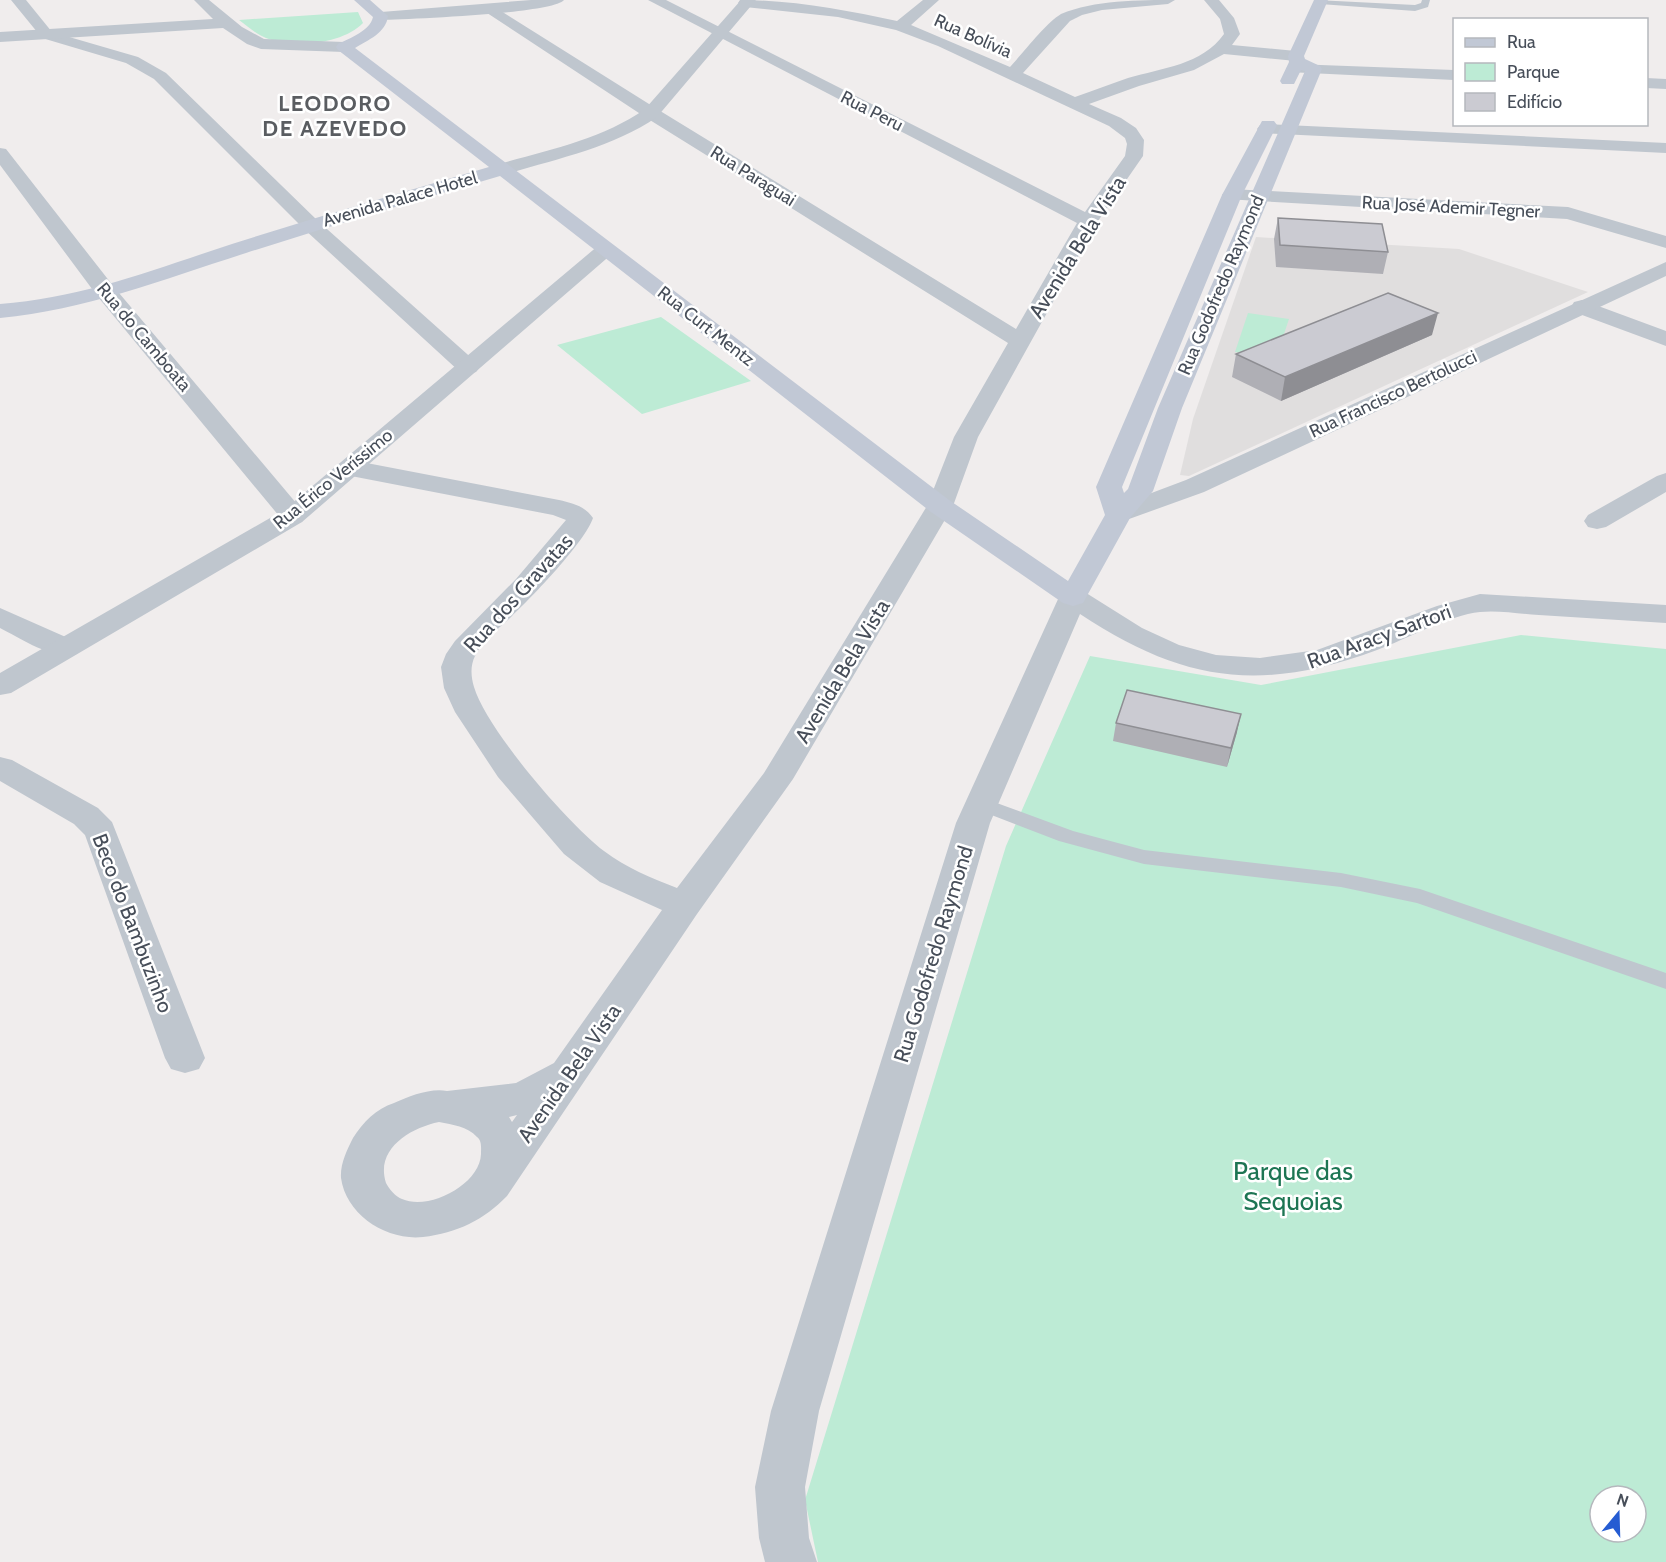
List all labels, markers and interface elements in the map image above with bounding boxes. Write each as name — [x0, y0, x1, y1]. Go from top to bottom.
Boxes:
street label: Rua Bolívia — [931, 9, 1016, 63]
legend — [1453, 18, 1648, 126]
text: Rua — [1507, 31, 1536, 53]
text: Parque — [1507, 61, 1560, 83]
street label: Rua Peru — [837, 86, 907, 136]
district label: LEODORO DE AZEVEDO — [262, 90, 408, 142]
text: Edifício — [1507, 91, 1562, 113]
street label: Rua Paraguai — [706, 141, 800, 211]
street label: Avenida Palace Hotel — [320, 166, 480, 232]
street label: Avenida Bela Vista — [1023, 171, 1131, 323]
street label: Rua José Ademir Tegner — [1361, 191, 1541, 223]
street label: Rua Godofredo Raymond — [1173, 192, 1269, 378]
street label: Rua do Camboata — [92, 278, 196, 396]
street label: Rua Curt Mentz — [653, 281, 759, 371]
street label: Rua Francisco Bertolucci — [1306, 346, 1480, 442]
street label: Rua Érico Veríssimo — [269, 424, 397, 534]
street label: Rua dos Gravatas — [458, 528, 578, 657]
street label: Avenida Bela Vista — [789, 595, 895, 747]
street label: Rua Aracy Sartori — [1304, 598, 1454, 674]
street label: Beco do Bambuzinho — [87, 830, 179, 1016]
street label: Rua Godofredo Raymond — [888, 843, 978, 1065]
street label: Avenida Bela Vista — [512, 999, 626, 1147]
park label: Parque das Sequoias — [1233, 1155, 1353, 1217]
north arrow — [1588, 1484, 1648, 1544]
text: N — [1614, 1489, 1631, 1511]

